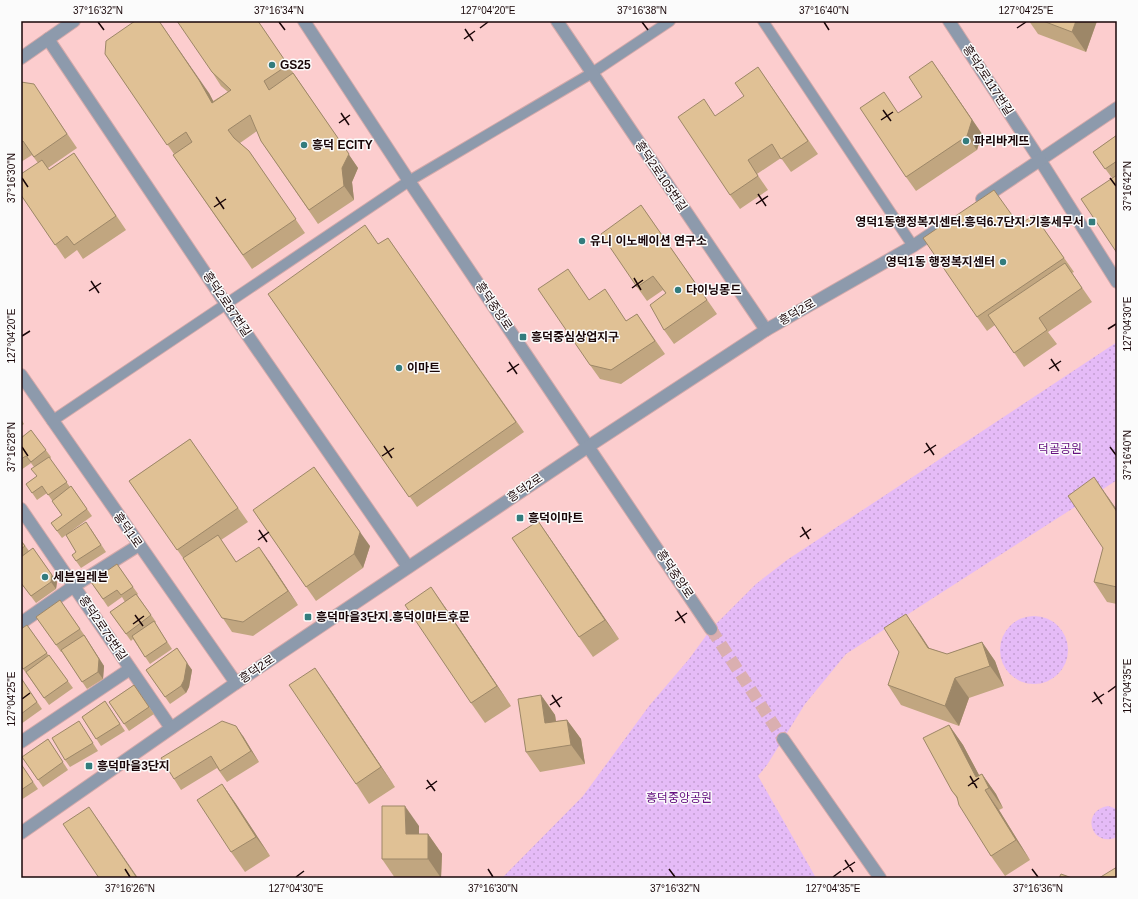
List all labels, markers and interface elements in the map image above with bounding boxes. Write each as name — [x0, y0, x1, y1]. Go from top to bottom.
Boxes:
text: 37°16'32"N — [73, 5, 123, 16]
text: 37°16'34"N — [254, 5, 304, 16]
text: 127°04'20"E — [460, 5, 516, 16]
text: 37°16'38"N — [617, 5, 667, 16]
text: 37°16'40"N — [799, 5, 849, 16]
text: 127°04'25"E — [998, 5, 1054, 16]
street label: 흥덕2로117번길 — [960, 42, 1016, 118]
place label: GS25 — [280, 58, 311, 72]
marker: GS25 — [267, 60, 277, 70]
place label: 파리바게뜨 — [974, 134, 1029, 148]
marker: 파리바게뜨 — [961, 136, 971, 146]
place label: 흥덕 ECITY — [312, 138, 373, 152]
street label: 흥덕2로105번길 — [632, 138, 690, 214]
marker: 흥덕 ECITY — [299, 140, 309, 150]
text: 37°16'30"N — [6, 153, 17, 203]
text: 37°16'42"N — [1122, 161, 1133, 211]
place label: 영덕1동행정복지센터.흥덕6.7단지.기흥세무서 — [855, 215, 1084, 229]
marker: 영덕1동행정복지센터.흥덕6.7단지.기흥세무서 — [1087, 217, 1097, 227]
place label: 유니 이노베이션 연구소 — [590, 234, 707, 248]
marker: 유니 이노베이션 연구소 — [577, 236, 587, 246]
place label: 영덕1동 행정복지센터 — [886, 255, 995, 269]
marker: 영덕1동 행정복지센터 — [998, 257, 1008, 267]
street label: 흥덕2로87번길 — [200, 269, 254, 339]
street label: 흥덕중앙로 — [473, 279, 515, 333]
place label: 다이닝몽드 — [686, 283, 741, 297]
marker: 다이닝몽드 — [673, 285, 683, 295]
street label: 흥덕2로 — [776, 296, 818, 328]
text: 127°04'30"E — [1122, 296, 1133, 352]
text: 127°04'20"E — [6, 308, 17, 364]
place label: 흥덕중심상업지구 — [531, 330, 619, 344]
marker: 흥덕중심상업지구 — [518, 332, 528, 342]
place label: 이마트 — [407, 361, 440, 375]
marker: 이마트 — [394, 363, 404, 373]
text: 37°16'28"N — [6, 422, 17, 472]
text: 37°16'40"N — [1122, 430, 1133, 480]
park label: 덕골공원 — [1038, 442, 1082, 456]
street label: 흥덕2로 — [505, 471, 545, 505]
street label: 흥덕1로 — [111, 510, 145, 550]
place label: 흥덕이마트 — [528, 511, 583, 525]
marker: 흥덕이마트 — [515, 513, 525, 523]
street label: 흥덕중앙로 — [654, 547, 696, 601]
place label: 세븐일레븐 — [53, 570, 108, 584]
marker: 세븐일레븐 — [40, 572, 50, 582]
street label: 흥덕2로75번길 — [76, 593, 130, 663]
place label: 흥덕마을3단지.흥덕이마트후문 — [316, 610, 470, 624]
marker: 흥덕마을3단지.흥덕이마트후문 — [303, 612, 313, 622]
street label: 흥덕2로 — [237, 652, 277, 686]
text: 127°04'35"E — [1122, 658, 1133, 714]
text: 127°04'25"E — [6, 671, 17, 727]
place label: 흥덕마을3단지 — [97, 759, 170, 773]
marker: 흥덕마을3단지 — [84, 761, 94, 771]
park label: 흥덕중앙공원 — [646, 791, 712, 805]
text: 37°16'26"N — [105, 883, 155, 894]
text: 127°04'30"E — [268, 883, 324, 894]
text: 37°16'30"N — [468, 883, 518, 894]
text: 37°16'32"N — [650, 883, 700, 894]
text: 127°04'35"E — [805, 883, 861, 894]
text: 37°16'36"N — [1013, 883, 1063, 894]

